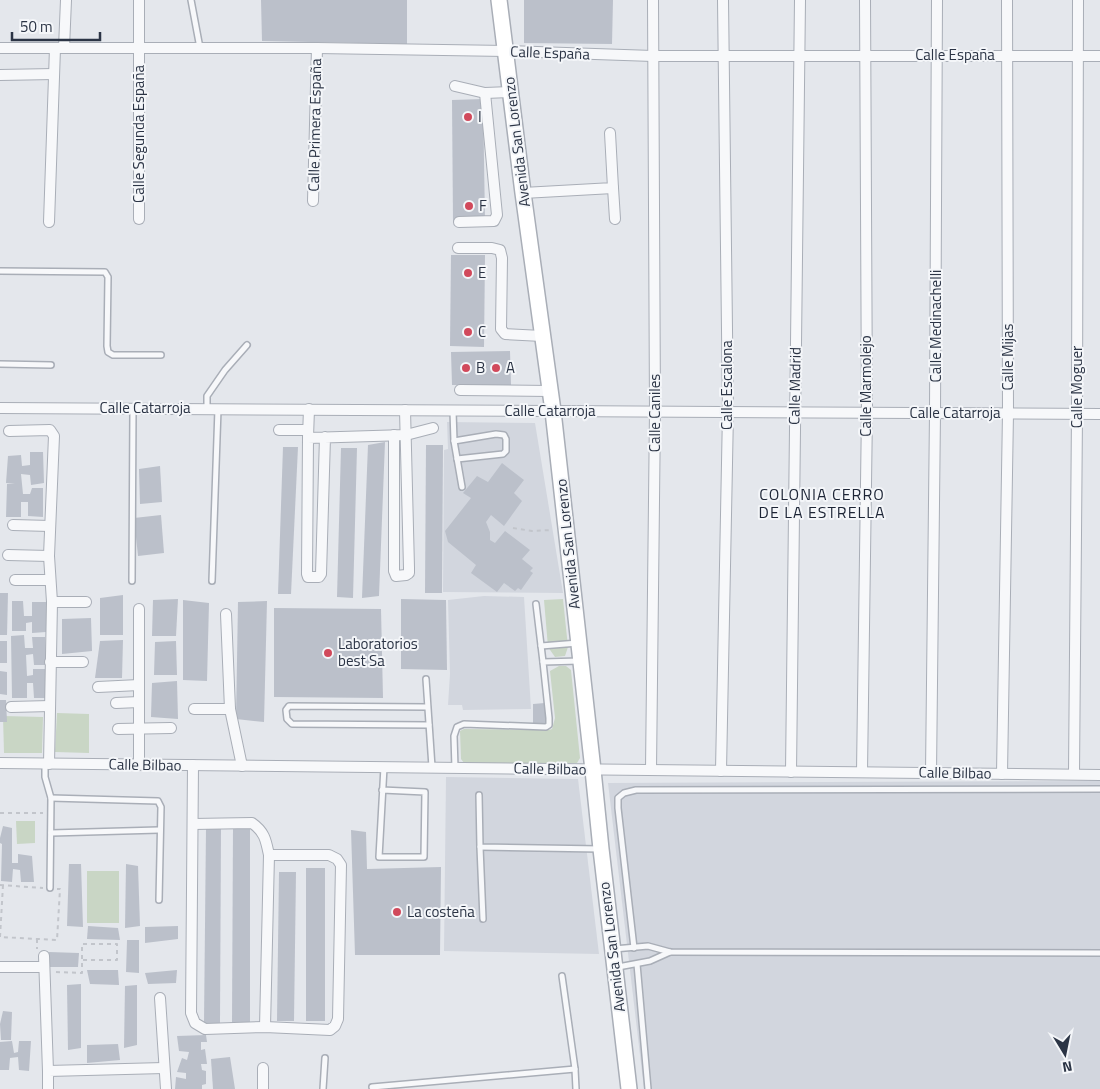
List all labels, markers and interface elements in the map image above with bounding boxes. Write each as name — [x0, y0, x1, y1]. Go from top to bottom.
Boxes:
scale bar — [12, 10, 100, 42]
text: 50 m — [20, 15, 53, 38]
street label: Calle España — [510, 40, 591, 65]
street label: Calle España — [915, 43, 995, 66]
street label: Calle Primera España — [302, 58, 327, 192]
street label: Calle Segunda España — [127, 65, 150, 203]
street label: Avenida San Lorenzo — [497, 76, 536, 208]
place label: I — [478, 105, 482, 128]
marker: I — [462, 111, 474, 123]
place label: F — [479, 194, 487, 217]
marker: F — [463, 200, 475, 212]
place label: E — [478, 261, 486, 284]
marker: E — [462, 267, 474, 279]
street label: Calle Medinachelli — [924, 270, 947, 382]
place label: C — [478, 320, 486, 343]
street label: Calle Mijas — [996, 323, 1019, 391]
marker: C — [462, 326, 474, 338]
street label: Calle Marmolejo — [854, 335, 877, 437]
street label: Calle Escalona — [715, 340, 738, 430]
street label: Calle Moguer — [1065, 346, 1088, 428]
street label: Calle Madrid — [782, 347, 807, 425]
place label: B — [476, 356, 485, 379]
place label: A — [506, 356, 515, 379]
marker: B — [460, 362, 472, 374]
marker: A — [490, 362, 502, 374]
street label: Calle Caniles — [643, 374, 666, 452]
street label: Calle Catarroja — [100, 396, 191, 419]
street label: Calle Catarroja — [505, 399, 596, 422]
street label: Calle Catarroja — [910, 401, 1001, 424]
street label: Avenida San Lorenzo — [549, 478, 586, 610]
district label: COLONIA CERRO DE LA ESTRELLA — [759, 482, 885, 524]
place label: Laboratorios best Sa — [338, 632, 418, 672]
marker: Laboratorios best Sa — [322, 647, 334, 659]
street label: Calle Bilbao — [108, 752, 182, 777]
street label: Calle Bilbao — [513, 756, 587, 781]
street label: Calle Bilbao — [918, 760, 992, 785]
street label: Avenida San Lorenzo — [592, 881, 631, 1013]
place label: La costeña — [407, 900, 475, 923]
marker: La costeña — [391, 906, 403, 918]
north arrow — [1040, 1029, 1090, 1079]
text: N — [1061, 1056, 1074, 1078]

